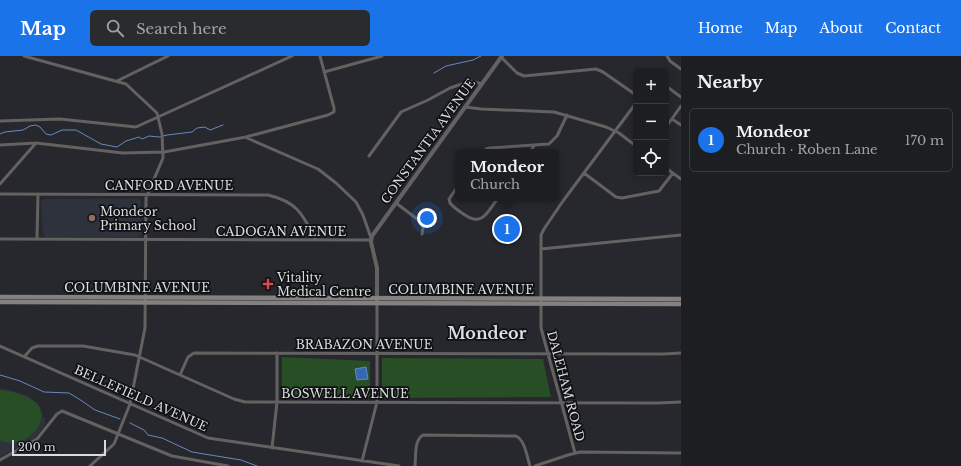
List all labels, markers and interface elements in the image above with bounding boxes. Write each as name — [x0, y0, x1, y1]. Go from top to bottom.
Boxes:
search box — [90, 10, 370, 46]
text: Map — [20, 17, 66, 40]
icon: search — [104, 17, 126, 39]
text: Search here — [136, 19, 227, 38]
text: Home — [698, 19, 743, 37]
text: Map — [765, 19, 797, 37]
text: About — [819, 19, 863, 37]
text: Contact — [885, 19, 941, 37]
map controls — [633, 68, 669, 176]
button: + — [633, 68, 669, 104]
text: Nearby — [697, 72, 763, 93]
street label: CONSTANTIA AVENUE — [378, 75, 479, 206]
button: − — [633, 104, 669, 140]
text: Mondeor — [736, 122, 810, 141]
text: 1 — [708, 132, 714, 149]
text: 170 m — [905, 132, 944, 149]
button: locate — [633, 140, 669, 176]
text: Church · Roben Lane — [736, 141, 878, 158]
popup — [455, 149, 559, 201]
text: Mondeor — [470, 157, 544, 176]
text: Church — [470, 176, 520, 193]
street label: CANFORD AVENUE — [105, 178, 233, 193]
place label: Mondeor Primary School — [100, 204, 196, 233]
your location — [417, 208, 437, 228]
marker: Mondeor Primary School — [87, 213, 97, 223]
pin: 1 — [494, 214, 520, 244]
street label: CADOGAN AVENUE — [216, 224, 347, 239]
place label: Vitality Medical Centre — [276, 270, 371, 299]
marker: Vitality Medical Centre — [262, 278, 274, 290]
street label: COLUMBINE AVENUE — [64, 280, 210, 295]
street label: COLUMBINE AVENUE — [388, 282, 534, 297]
district label: Mondeor — [447, 323, 527, 343]
street label: DALEHAM ROAD — [544, 329, 588, 443]
street label: BRABAZON AVENUE — [296, 337, 433, 352]
street label: BELLEFIELD AVENUE — [72, 362, 210, 434]
street label: BOSWELL AVENUE — [281, 386, 409, 401]
scale bar — [12, 438, 106, 457]
text: 200 m — [18, 440, 55, 454]

